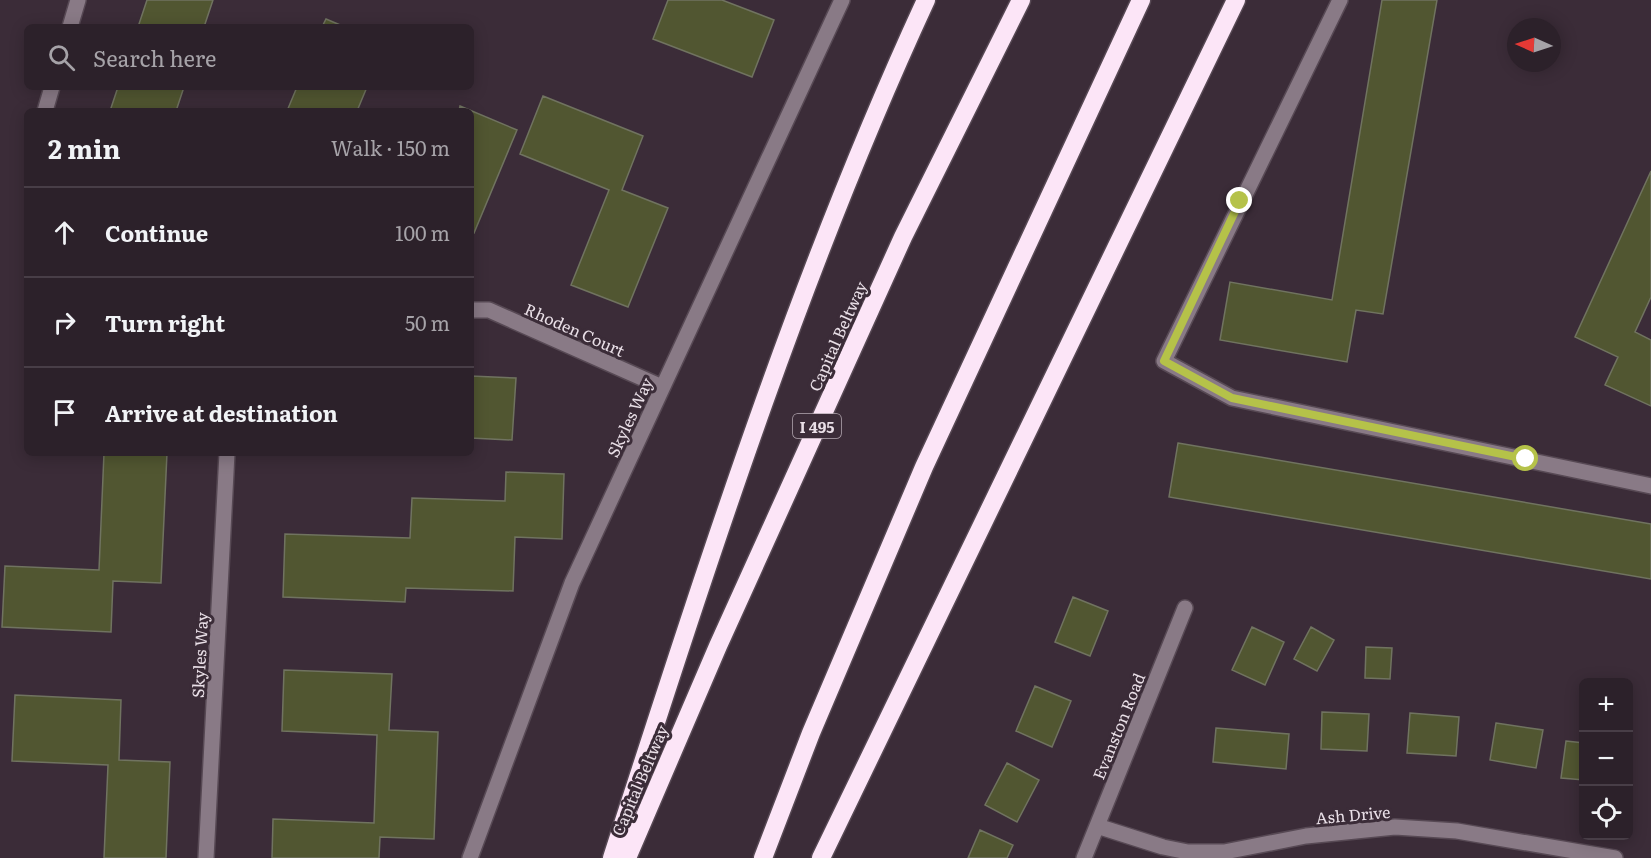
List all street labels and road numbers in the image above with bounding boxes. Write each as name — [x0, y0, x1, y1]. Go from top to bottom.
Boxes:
street label: Capital Beltway — [802, 276, 872, 395]
street label: Rhoden Court — [521, 296, 629, 362]
street label: Skyles Way — [600, 372, 658, 461]
road number: I 495 — [793, 414, 841, 438]
street label: Skyles Way — [185, 611, 213, 698]
street label: Evanston Road — [1086, 669, 1150, 783]
street label: Capital Beltway — [605, 720, 673, 839]
street label: Ash Drive — [1315, 799, 1391, 829]

